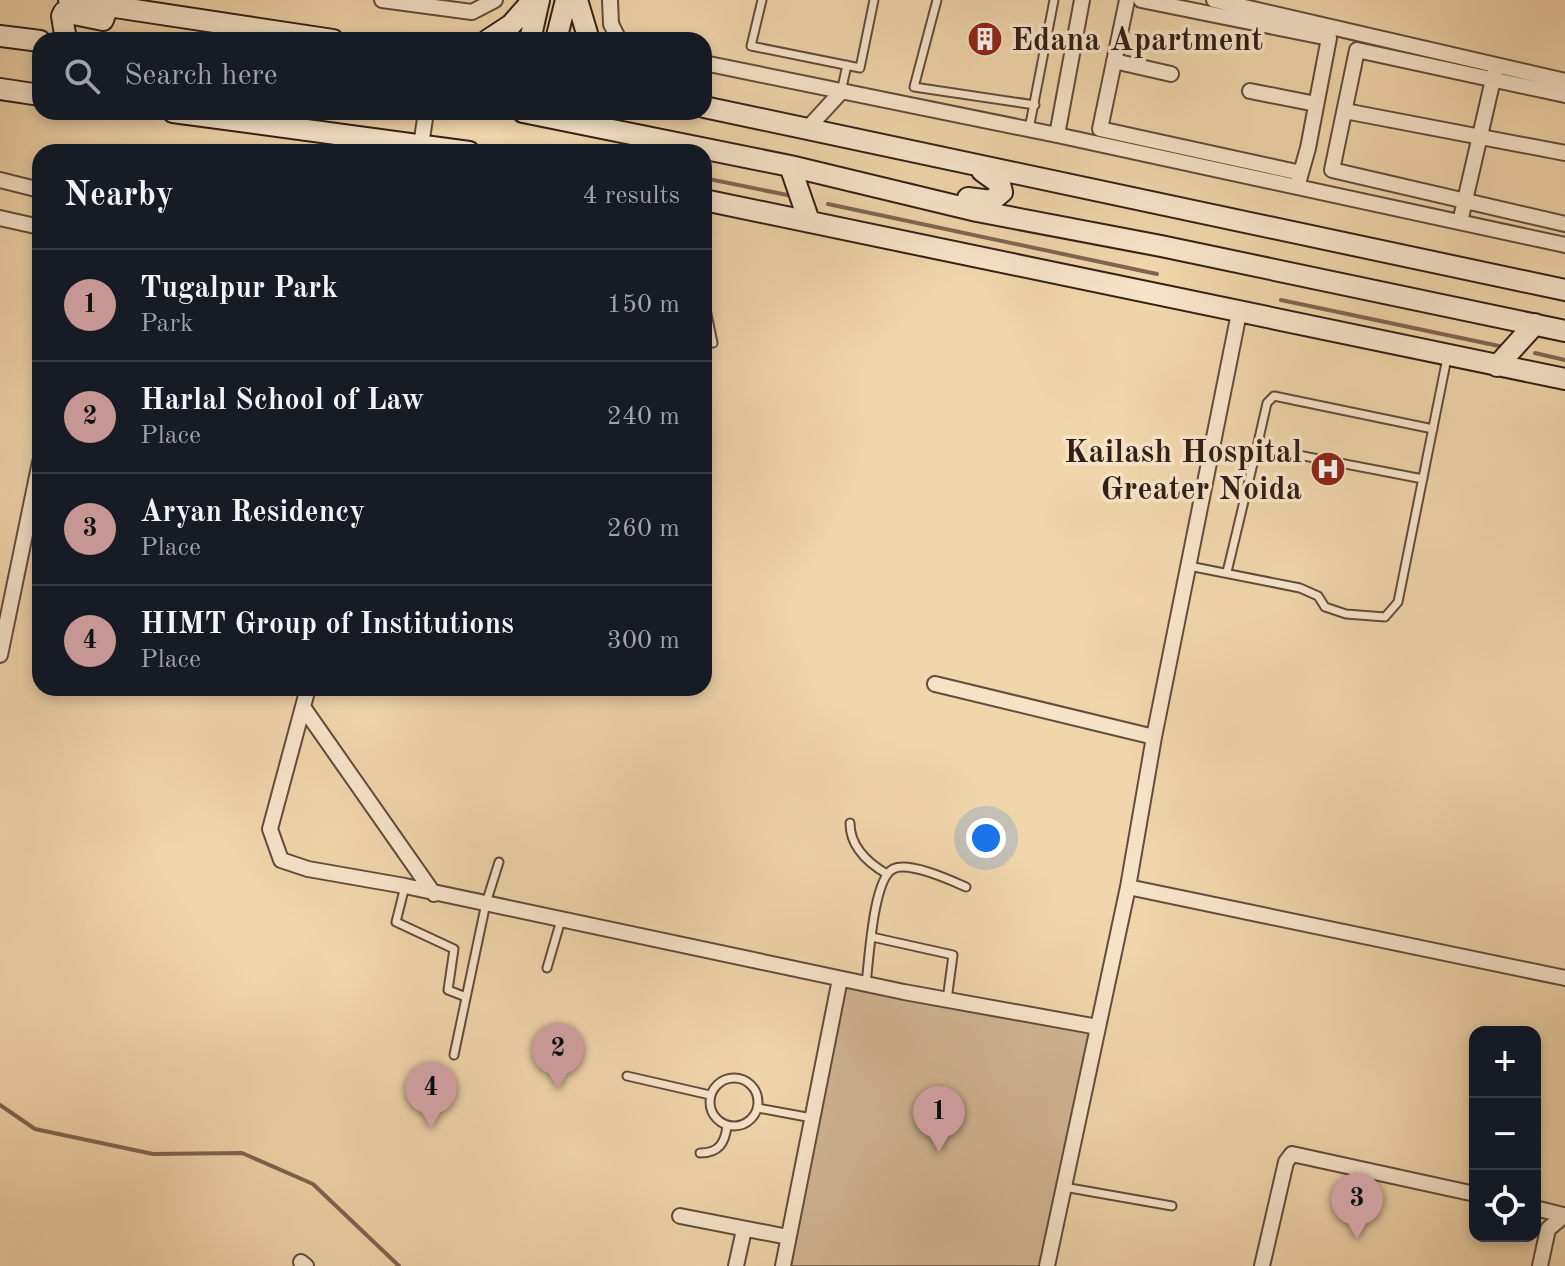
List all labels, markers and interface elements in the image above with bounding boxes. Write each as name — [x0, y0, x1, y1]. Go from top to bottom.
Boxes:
building icon: Edana Apartment — [966, 20, 1004, 58]
place label: Edana Apartment — [1011, 26, 1263, 58]
search box — [32, 32, 712, 120]
icon: search — [60, 54, 104, 98]
text: Search here — [124, 61, 278, 91]
text: Nearby — [64, 179, 174, 213]
text: 4 results — [582, 183, 680, 209]
text: Tugalpur Park — [140, 274, 338, 304]
text: 1 — [82, 292, 98, 318]
text: 150 m — [607, 292, 680, 318]
text: Park — [140, 311, 194, 337]
text: Harlal School of Law — [140, 386, 424, 416]
text: 2 — [82, 404, 98, 430]
text: 240 m — [607, 404, 680, 430]
text: Place — [140, 423, 201, 449]
place label: Kailash Hospital Greater Noida — [1064, 438, 1302, 507]
hospital icon: Kailash Hospital Greater Noida — [1309, 450, 1347, 488]
text: Aryan Residency — [140, 498, 365, 528]
text: 3 — [82, 516, 98, 542]
text: 260 m — [607, 516, 680, 542]
text: Place — [140, 535, 201, 561]
text: HIMT Group of Institutions — [140, 610, 514, 640]
text: 4 — [82, 628, 98, 654]
text: 300 m — [607, 628, 680, 654]
text: Place — [140, 647, 201, 673]
your location — [966, 818, 1006, 858]
pin: 2 — [532, 1023, 584, 1089]
map controls — [1469, 1026, 1541, 1242]
button: + — [1469, 1026, 1541, 1098]
pin: 4 — [405, 1062, 457, 1128]
pin: 1 — [913, 1086, 965, 1152]
button: − — [1469, 1098, 1541, 1170]
button: locate — [1469, 1170, 1541, 1242]
pin: 3 — [1331, 1173, 1383, 1239]

